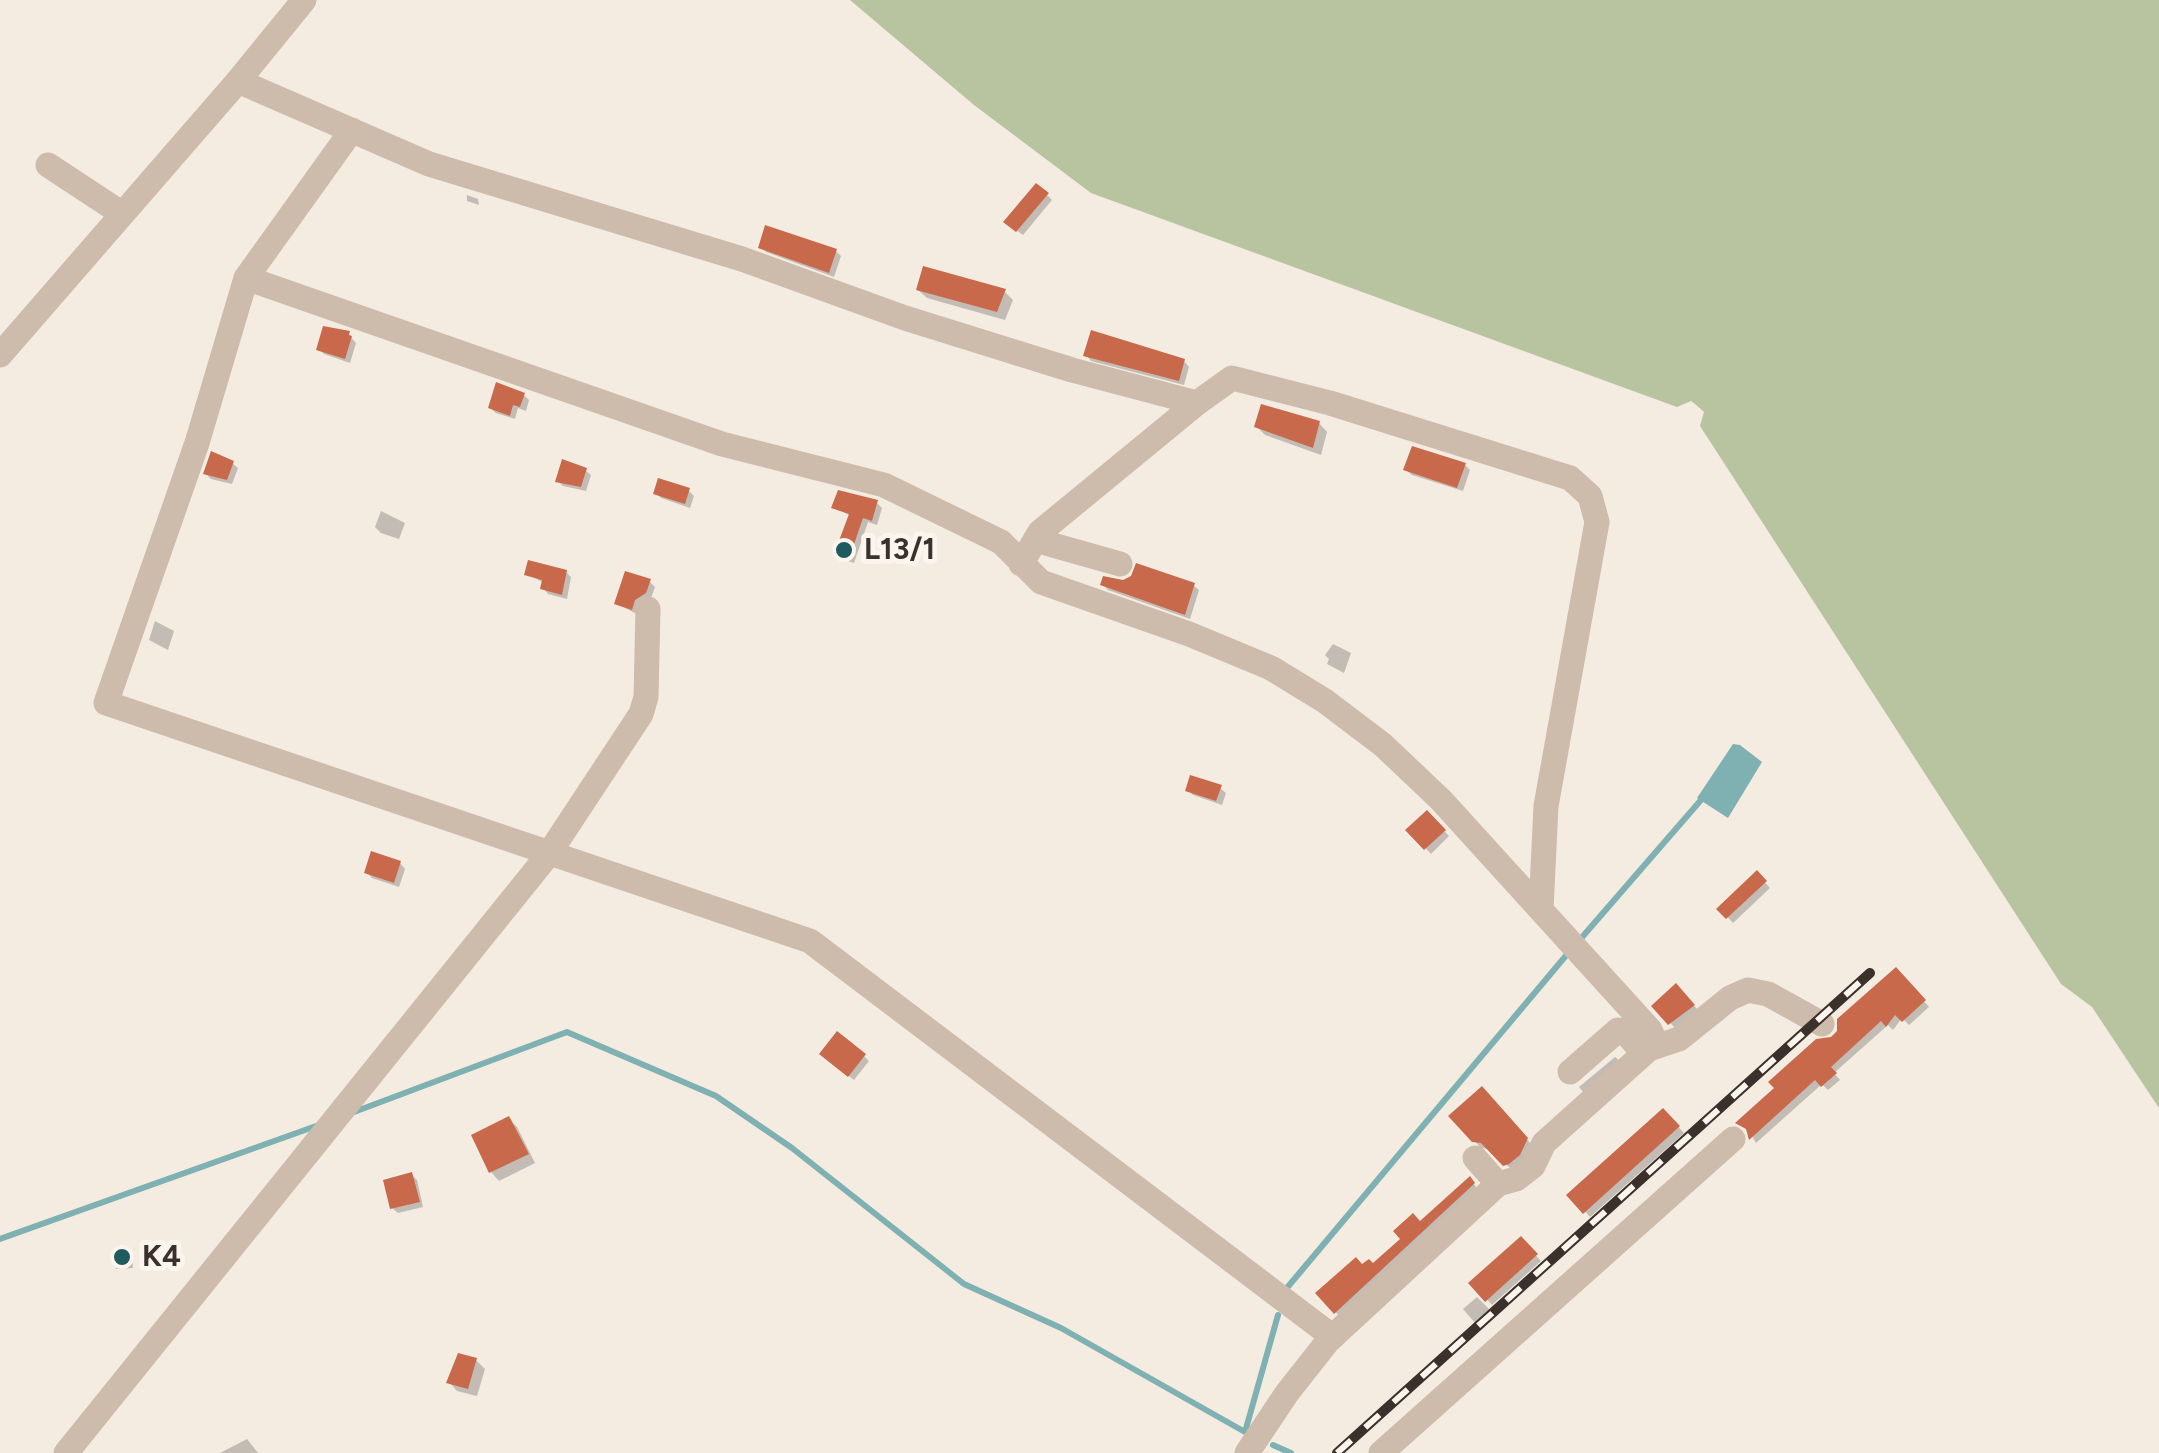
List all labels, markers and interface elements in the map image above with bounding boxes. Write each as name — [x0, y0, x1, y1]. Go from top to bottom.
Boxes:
place label: L13/1 — [864, 532, 935, 568]
marker: L13/1 — [833, 539, 855, 561]
place label: K4 — [142, 1239, 181, 1275]
marker: K4 — [111, 1246, 133, 1268]

